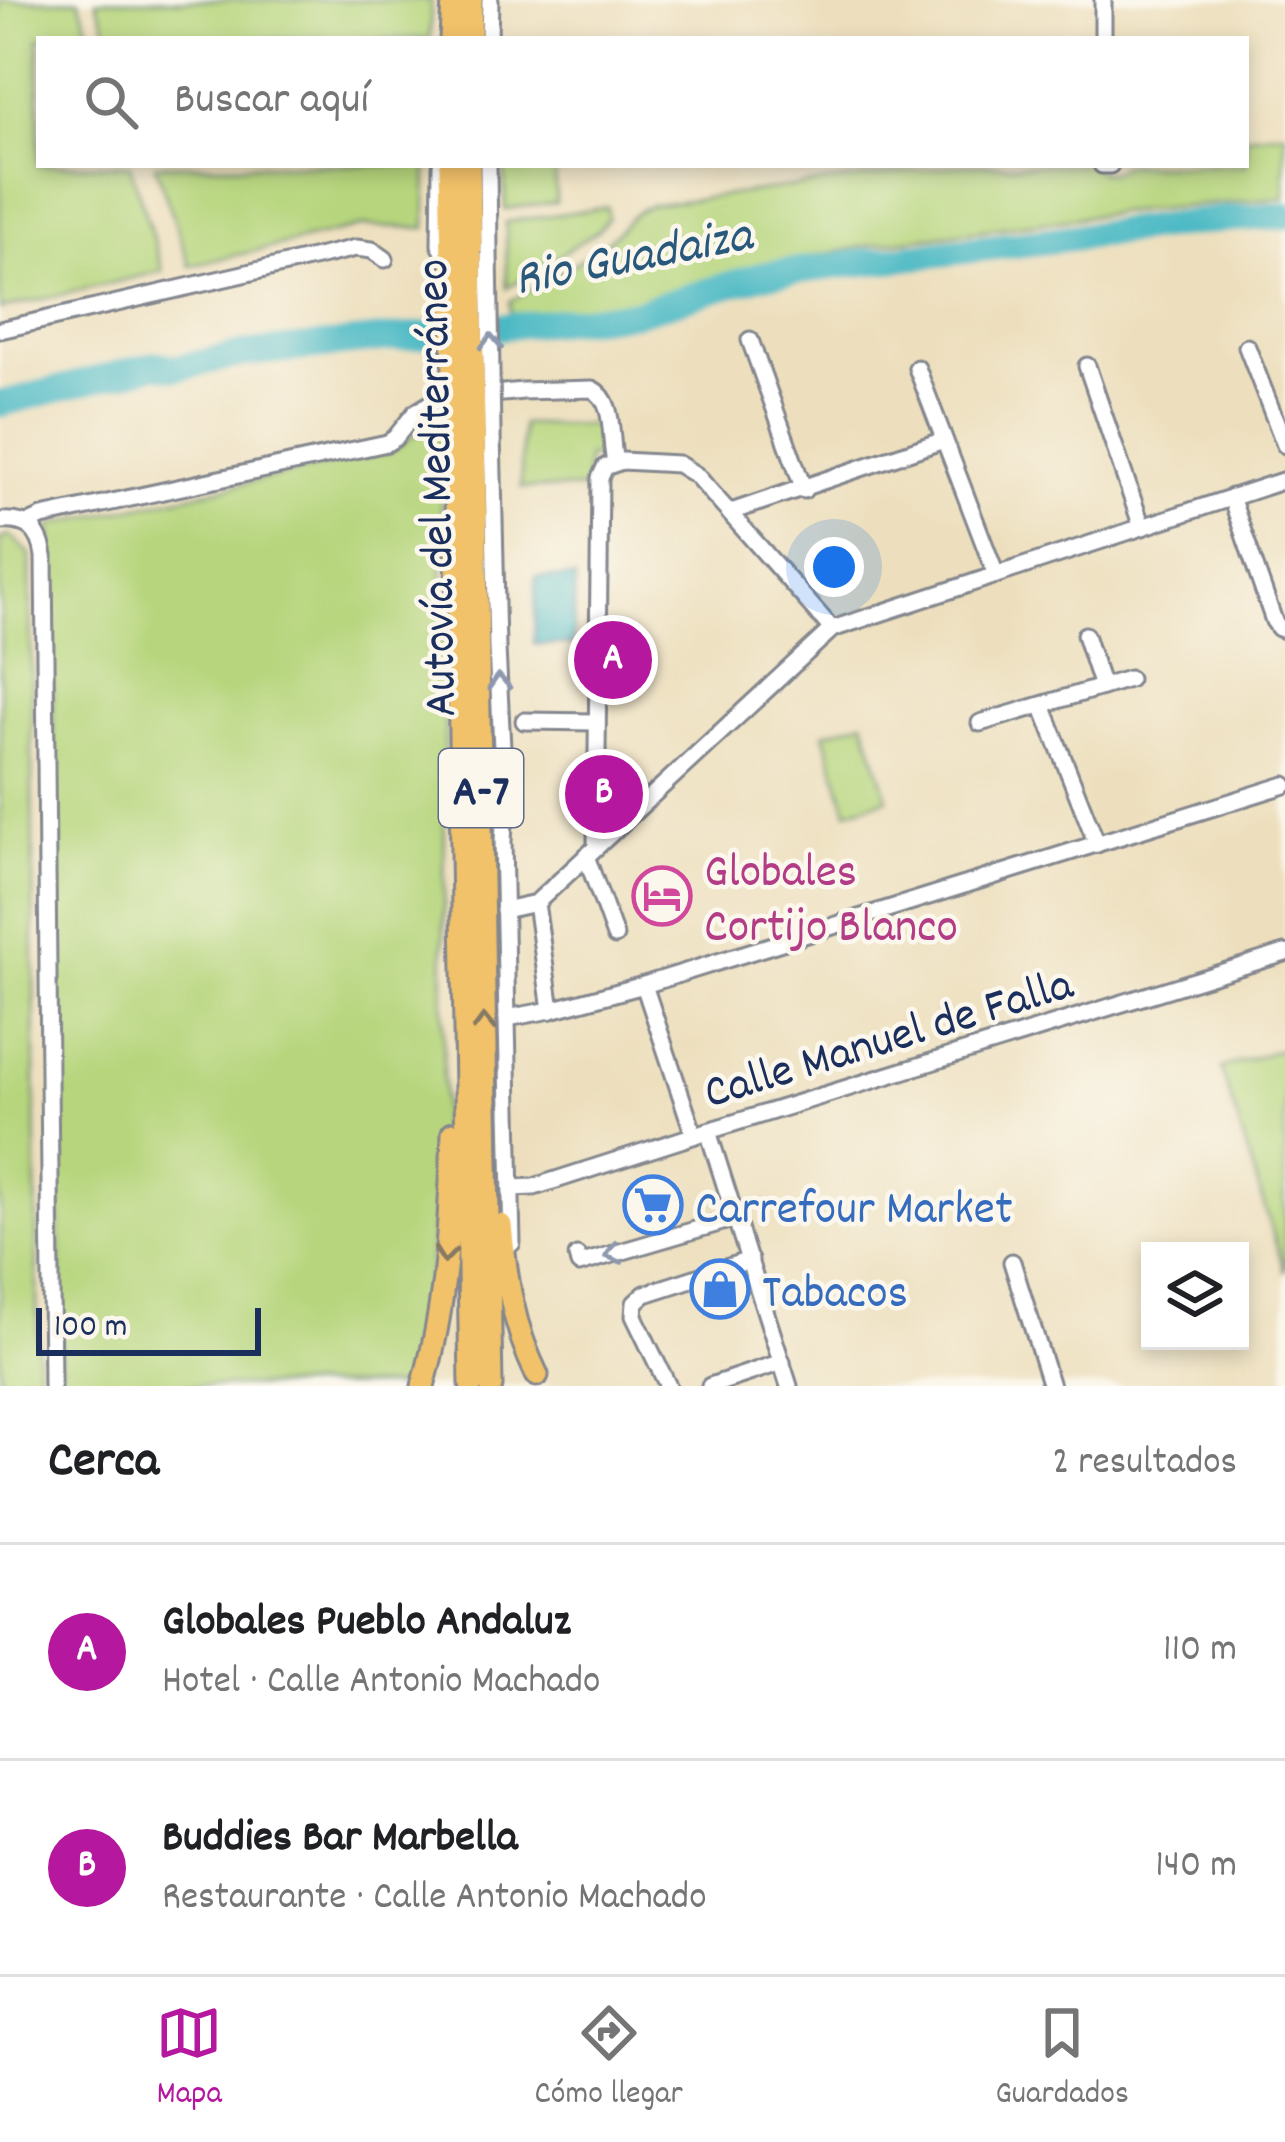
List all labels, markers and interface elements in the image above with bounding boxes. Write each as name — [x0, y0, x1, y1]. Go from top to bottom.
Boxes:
search box — [36, 36, 1249, 168]
icon: search — [78, 69, 144, 135]
text: Buscar aquí — [174, 70, 369, 134]
water label: Rio Guadaiza — [509, 202, 761, 319]
street label: Autovía del Mediterráneo — [402, 258, 479, 717]
one-way arrow — [478, 332, 504, 351]
your location — [804, 537, 864, 597]
pin: A — [574, 615, 652, 705]
one-way arrow — [486, 672, 512, 691]
road number: A-7 — [439, 749, 523, 827]
pin: B — [565, 749, 643, 839]
place label: Globales Cortijo Blanco — [704, 841, 958, 965]
hotel icon: Globales Cortijo Blanco — [631, 865, 693, 927]
street label: Calle Manuel de Falla — [696, 953, 1083, 1131]
one-way arrow — [472, 1013, 498, 1032]
supermarket icon: Carrefour Market — [622, 1174, 684, 1236]
place label: Carrefour Market — [695, 1178, 1013, 1247]
one-way arrow — [603, 1240, 624, 1265]
map controls — [1141, 1242, 1249, 1350]
button: layers — [1141, 1242, 1249, 1350]
one-way arrow — [433, 1246, 458, 1265]
shop icon: Tabacos — [689, 1258, 751, 1320]
place label: Tabacos — [762, 1262, 908, 1331]
scale bar — [36, 1302, 261, 1355]
text: 100 m — [54, 1305, 127, 1352]
text: Cerca — [48, 1428, 159, 1500]
text: 2 resultados — [1052, 1437, 1237, 1492]
text: Globales Pueblo Andaluz — [162, 1592, 571, 1656]
text: A — [76, 1624, 98, 1679]
text: 110 m — [1163, 1624, 1237, 1679]
text: Hotel · Calle Antonio Machado — [162, 1656, 600, 1711]
text: Buddies Bar Marbella — [162, 1808, 518, 1872]
text: B — [78, 1840, 96, 1895]
text: 140 m — [1155, 1840, 1237, 1895]
text: Restaurante · Calle Antonio Machado — [162, 1872, 707, 1927]
tab: Mapa — [156, 2000, 222, 2119]
tab: Cómo llegar — [535, 2000, 683, 2119]
tab: Guardados — [995, 2000, 1129, 2119]

